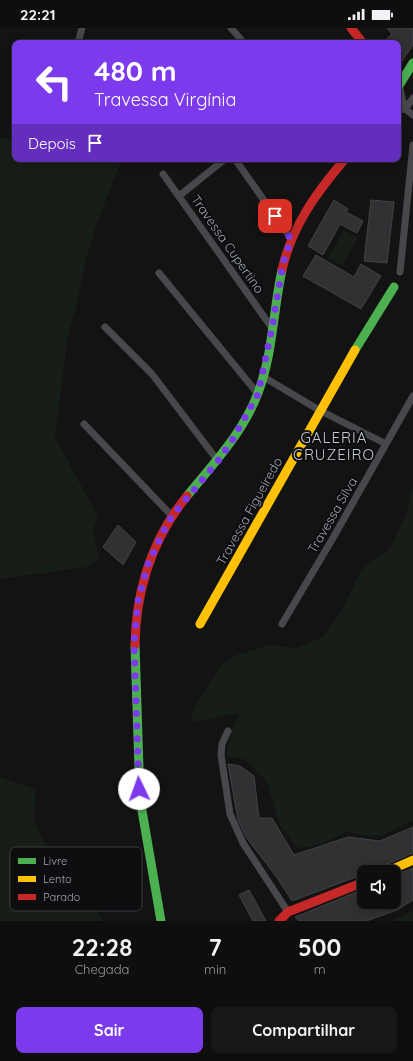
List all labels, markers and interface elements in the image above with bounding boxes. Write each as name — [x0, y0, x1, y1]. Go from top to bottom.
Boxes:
text: 22:21 — [20, 5, 56, 24]
text: 480 m — [94, 53, 177, 88]
icon: left — [28, 56, 80, 108]
text: Travessa Virgínia — [94, 88, 236, 111]
icon: arrive — [84, 132, 106, 154]
text: Depois — [28, 134, 76, 153]
street label: Travessa Cupertino — [188, 192, 268, 296]
pin — [258, 199, 292, 233]
icon: arrive — [264, 205, 286, 227]
district label: GALERIA CRUZEIRO — [293, 428, 375, 464]
street label: Travessa Figueiredo — [213, 454, 285, 568]
street label: Travessa Silva — [304, 474, 360, 556]
position arrow — [118, 768, 160, 810]
legend — [10, 847, 142, 911]
text: Livre — [43, 854, 67, 868]
map controls — [357, 865, 401, 909]
button: sound — [357, 865, 401, 909]
text: Lento — [43, 872, 72, 886]
text: Parado — [43, 890, 81, 904]
text: 22:28 — [72, 932, 132, 962]
text: 7 — [209, 932, 222, 962]
text: 500 — [298, 932, 341, 962]
text: Chegada — [75, 961, 129, 977]
text: min — [204, 961, 226, 977]
text: m — [314, 961, 326, 977]
button: Sair — [16, 1007, 203, 1053]
button: Compartilhar — [211, 1007, 397, 1053]

